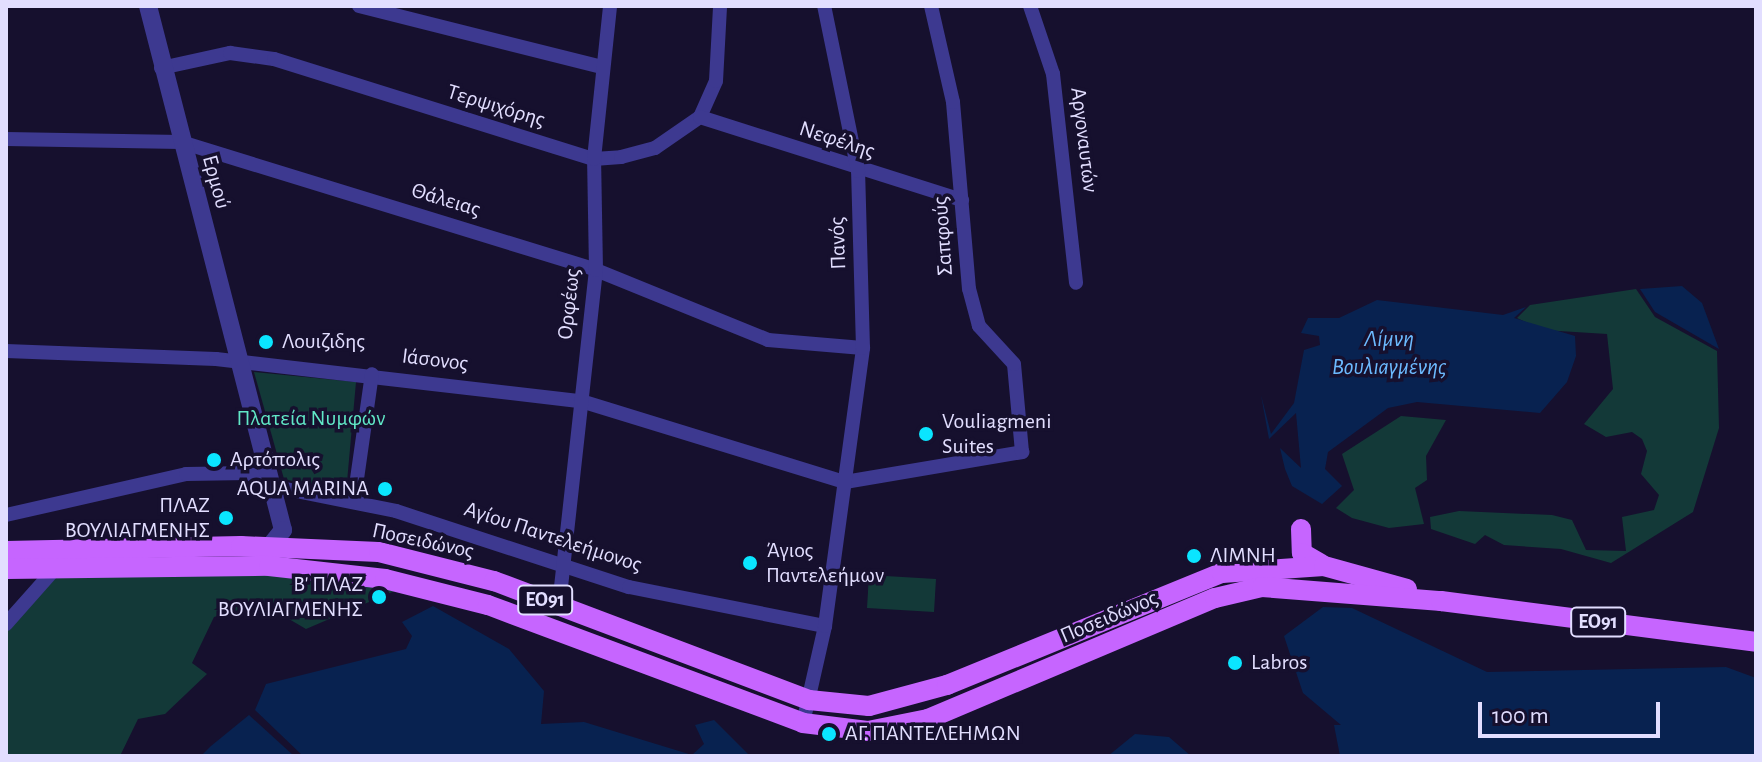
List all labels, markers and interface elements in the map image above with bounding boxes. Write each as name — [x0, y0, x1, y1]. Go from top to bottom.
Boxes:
street label: Τερψιχόρης — [444, 79, 548, 133]
street label: Αργοναυτών — [1064, 86, 1104, 194]
street label: Νεφέλης — [796, 115, 878, 165]
street label: Ερμού — [196, 152, 236, 212]
street label: Θάλειας — [408, 177, 484, 223]
street label: Σαπφούς — [927, 195, 959, 277]
street label: Πανός — [824, 216, 852, 270]
street label: Ορφέως — [552, 267, 586, 341]
water label: Λίμνη Βουλιαγμένης — [1332, 326, 1446, 382]
place label: Λουιζιδης — [282, 329, 365, 355]
marker: Λουιζιδης — [257, 333, 275, 351]
street label: Ιάσονος — [400, 343, 470, 377]
park label: Πλατεία Νυμφών — [237, 406, 385, 432]
place label: Vouliagmeni Suites — [942, 408, 1052, 460]
marker: Vouliagmeni Suites — [917, 425, 935, 443]
place label: Αρτόπολις — [230, 447, 320, 473]
marker: Αρτόπολις — [205, 451, 223, 469]
place label: AQUA MARINA — [237, 476, 369, 502]
marker: AQUA MARINA — [376, 480, 394, 498]
place label: ΠΛΑΖ ΒΟΥΛΙΑΓΜΕΝΗΣ — [65, 492, 210, 544]
street label: Αγίου Παντελεήμονος — [461, 496, 645, 578]
marker: ΠΛΑΖ ΒΟΥΛΙΑΓΜΕΝΗΣ — [217, 509, 235, 527]
street label: Ποσειδώνος — [370, 517, 476, 565]
place label: Άγιος Παντελεήμων — [766, 537, 884, 588]
place label: ΛΙΜΝΗ — [1210, 543, 1276, 569]
marker: ΛΙΜΝΗ — [1185, 547, 1203, 565]
marker: Άγιος Παντελεήμων — [741, 554, 759, 572]
place label: Β' ΠΛΑΖ ΒΟΥΛΙΑΓΜΕΝΗΣ — [218, 571, 363, 622]
road number: ΕΟ91 — [517, 584, 573, 616]
street label: Ποσειδώνος — [1056, 585, 1162, 649]
marker: Β' ΠΛΑΖ ΒΟΥΛΙΑΓΜΕΝΗΣ — [370, 588, 388, 606]
road number: ΕΟ91 — [1570, 606, 1626, 638]
place label: Labros — [1251, 650, 1307, 676]
marker: Labros — [1226, 654, 1244, 672]
scale bar — [1482, 686, 1664, 736]
text: 100 m — [1492, 704, 1549, 728]
place label: ΑΓ. ΠΑΝΤΕΛΕΗΜΩΝ — [845, 721, 1021, 747]
marker: ΑΓ. ΠΑΝΤΕΛΕΗΜΩΝ — [820, 725, 838, 743]

